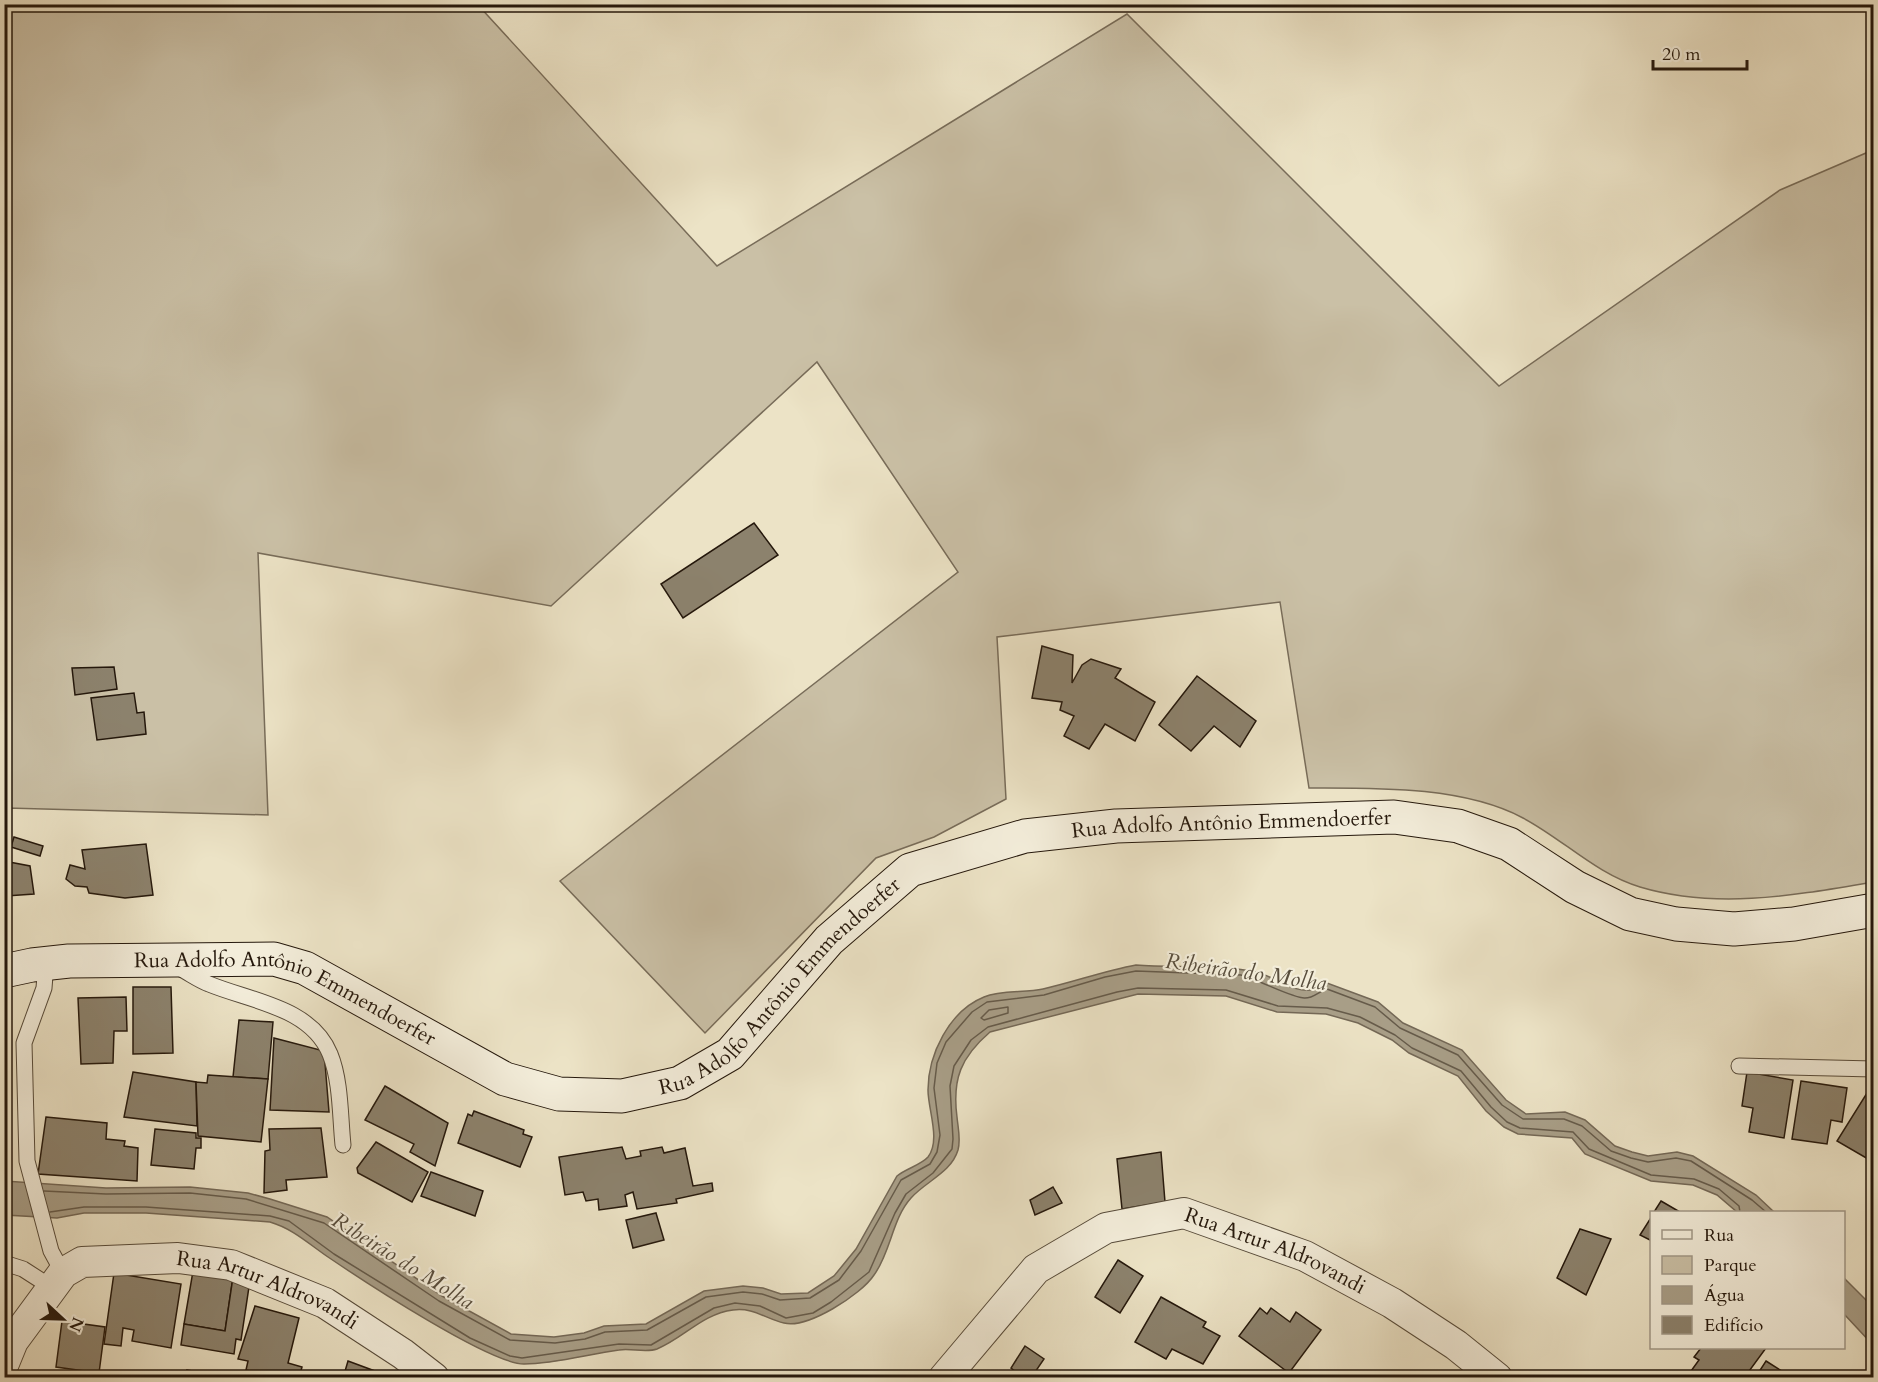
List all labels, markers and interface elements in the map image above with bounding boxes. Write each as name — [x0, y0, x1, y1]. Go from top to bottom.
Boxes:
scale bar — [1653, 33, 1748, 71]
text: 20 m — [1662, 42, 1701, 67]
street label: Rua Adolfo Antônio Emmendoerfer — [1070, 803, 1392, 845]
street label: Rua Adolfo Antônio Emmendoerfer — [656, 870, 907, 1102]
street label: Rua Adolfo Antônio Emmendoerfer — [134, 944, 442, 1053]
water label: Ribeirão do Molha — [1163, 946, 1329, 998]
street label: Rua Artur Aldrovandi — [1181, 1200, 1371, 1301]
water label: Ribeirão do Molha — [326, 1205, 480, 1317]
legend — [1650, 1211, 1845, 1349]
text: Rua — [1704, 1223, 1734, 1248]
street label: Rua Artur Aldrovandi — [175, 1243, 365, 1336]
text: Parque — [1704, 1253, 1757, 1278]
text: Água — [1704, 1283, 1745, 1308]
north arrow — [33, 1289, 93, 1349]
text: Edifício — [1704, 1313, 1764, 1338]
text: N — [63, 1314, 89, 1335]

